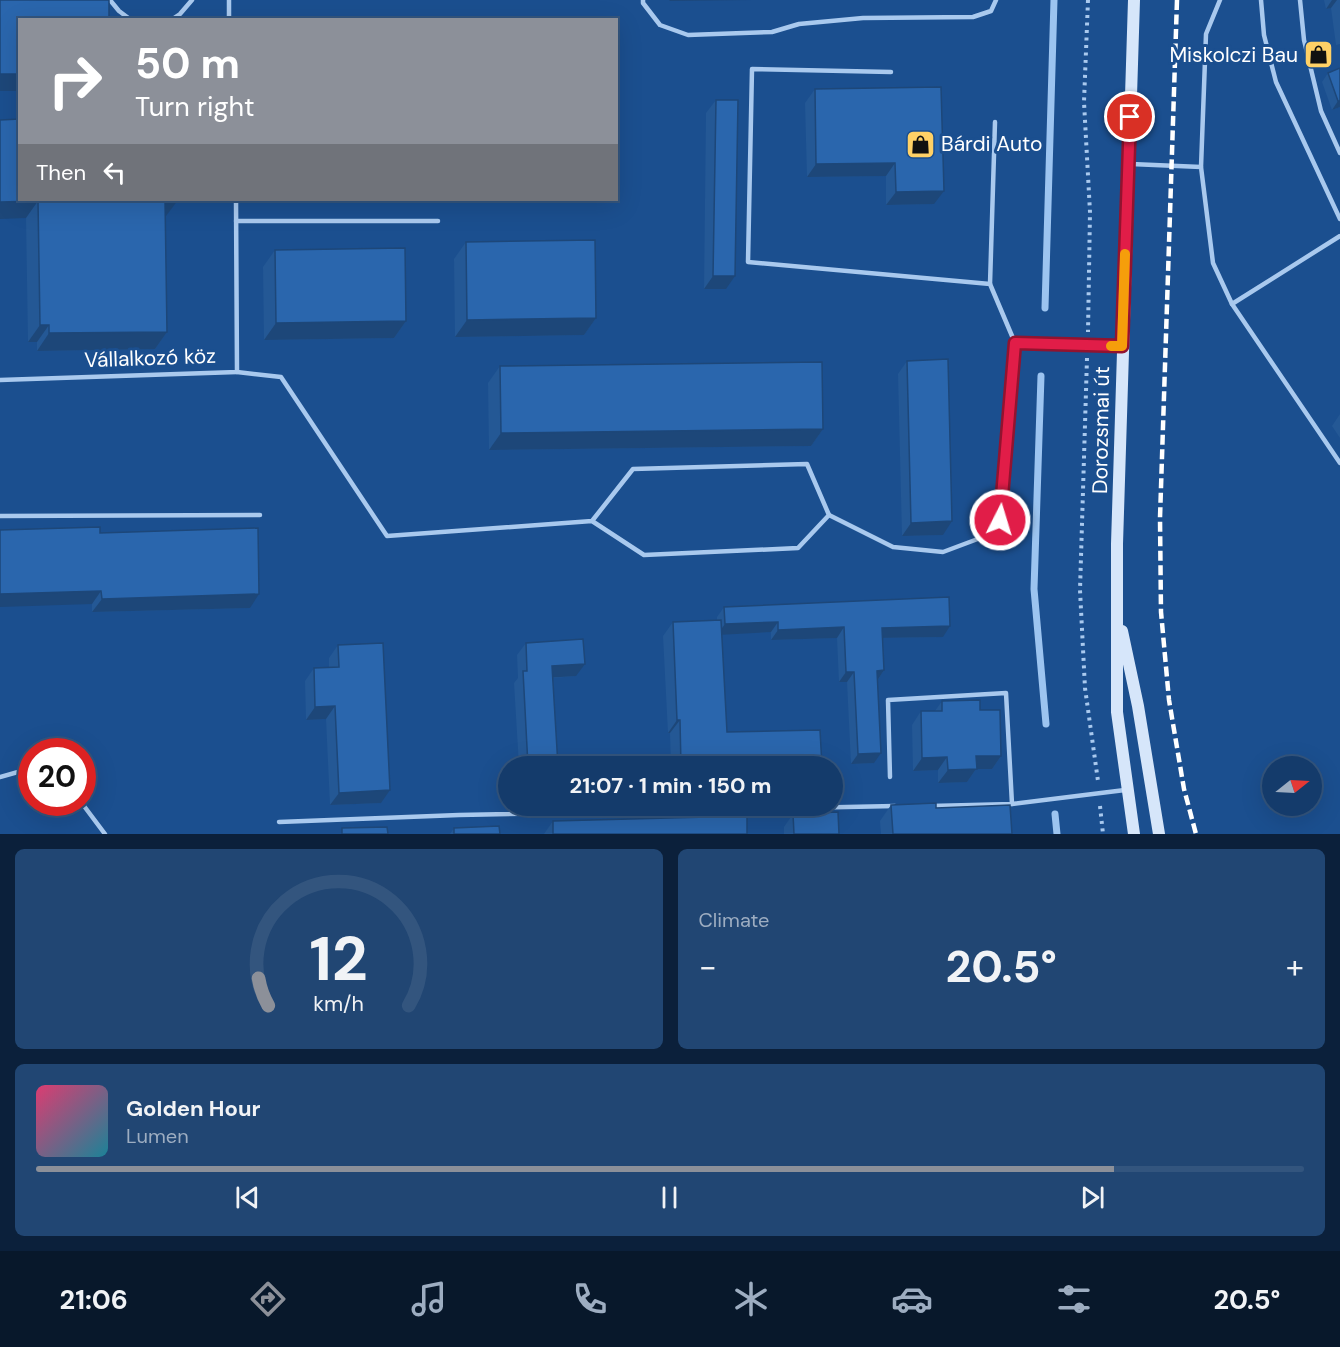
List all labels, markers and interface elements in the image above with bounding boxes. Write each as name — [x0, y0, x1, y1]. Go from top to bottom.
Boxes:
text: 50 m — [135, 36, 240, 91]
shop icon: Miskolczi Bau — [1303, 39, 1335, 71]
place label: Miskolczi Bau — [1169, 41, 1298, 69]
icon: right — [36, 42, 114, 120]
text: Turn right — [135, 89, 255, 124]
pin — [1104, 91, 1155, 142]
icon: arrive — [1113, 100, 1146, 133]
shop icon: Bárdi Auto — [904, 128, 936, 160]
place label: Bárdi Auto — [941, 130, 1042, 158]
icon: left — [98, 156, 131, 189]
text: Then — [36, 158, 86, 187]
street label: Vállalkozó köz — [84, 342, 216, 374]
street label: Dorozsmai út — [1086, 366, 1116, 494]
position arrow — [968, 488, 1032, 552]
speed limit sign: 20 — [18, 738, 96, 816]
north arrow — [1262, 756, 1322, 816]
map controls — [1262, 756, 1322, 816]
text: 21:07 · 1 min · 150 m — [570, 771, 771, 800]
text: Climate — [699, 907, 769, 933]
text: 12 — [309, 918, 368, 999]
text: 20.5° — [946, 937, 1057, 996]
text: − — [699, 945, 717, 988]
text: + — [1286, 945, 1304, 988]
text: km/h — [313, 990, 364, 1018]
text: Golden Hour — [126, 1094, 261, 1123]
text: Lumen — [126, 1123, 189, 1149]
icon: previous — [231, 1181, 264, 1214]
icon: pause — [653, 1181, 686, 1214]
icon: next — [1076, 1181, 1109, 1214]
icon: directions — [247, 1278, 289, 1320]
icon: music — [408, 1278, 450, 1320]
icon: phone — [569, 1278, 611, 1320]
icon: climate — [730, 1278, 772, 1320]
icon: car — [891, 1278, 933, 1320]
icon: filters — [1053, 1278, 1095, 1320]
text: 21:06 — [60, 1282, 128, 1317]
text: 20.5° — [1214, 1282, 1280, 1317]

